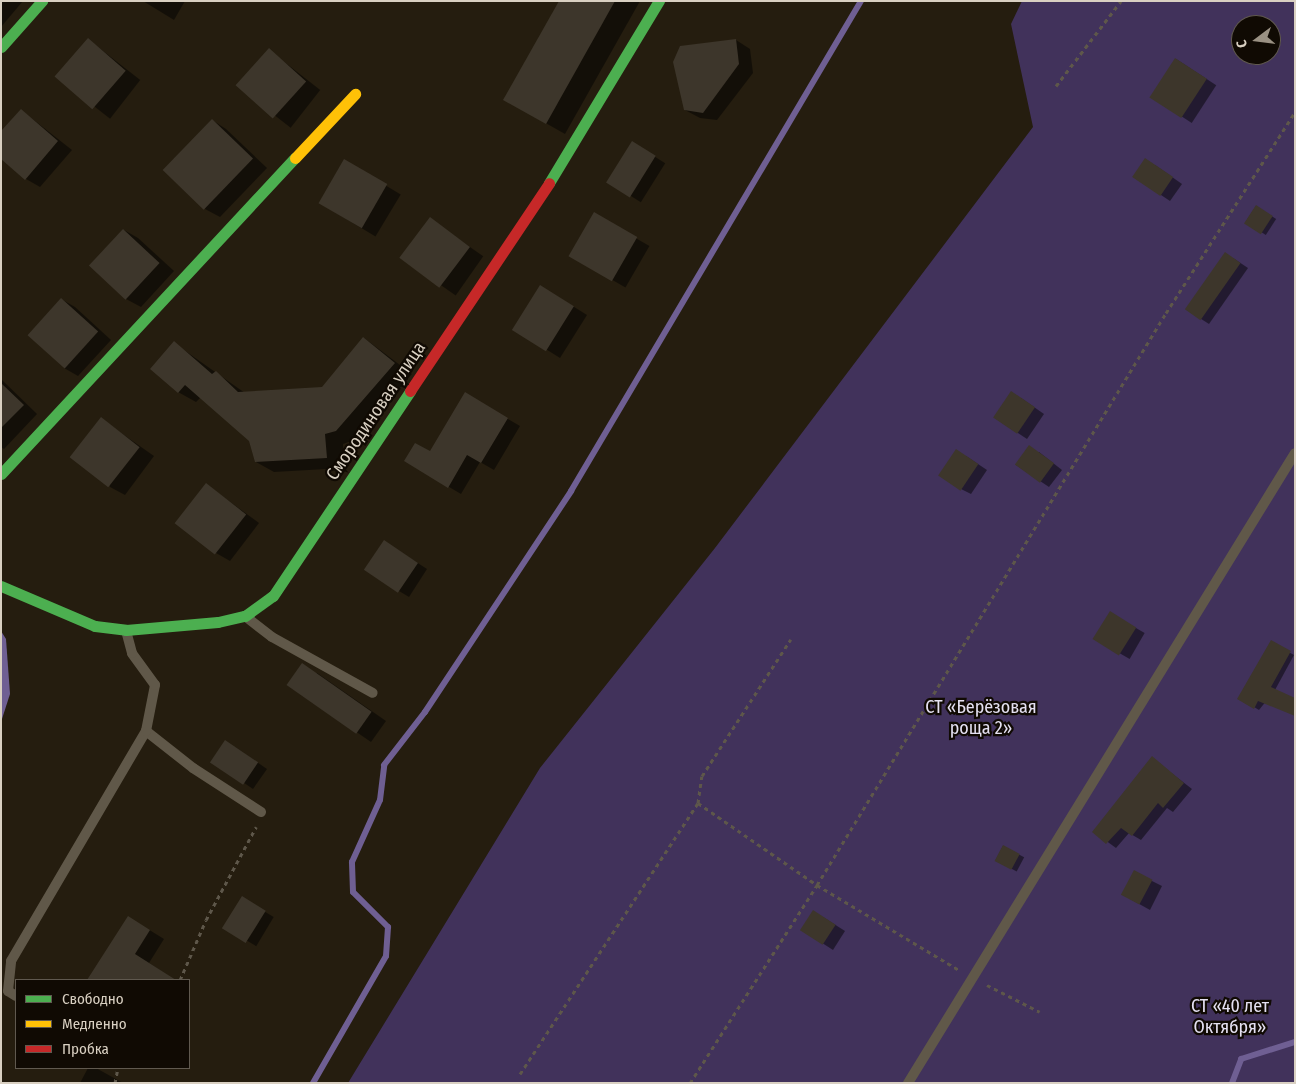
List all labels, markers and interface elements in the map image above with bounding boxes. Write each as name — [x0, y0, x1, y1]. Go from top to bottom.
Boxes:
north arrow — [1231, 15, 1281, 65]
text: С — [1233, 38, 1251, 49]
street label: Смородиновая улица — [322, 338, 430, 484]
park label: СТ «Берёзовая роща 2» — [925, 697, 1037, 740]
legend — [15, 979, 190, 1069]
text: Свободно — [62, 990, 124, 1008]
park label: СТ «40 лет Октября» — [1191, 996, 1269, 1038]
text: Медленно — [62, 1015, 127, 1033]
text: Пробка — [62, 1040, 109, 1058]

